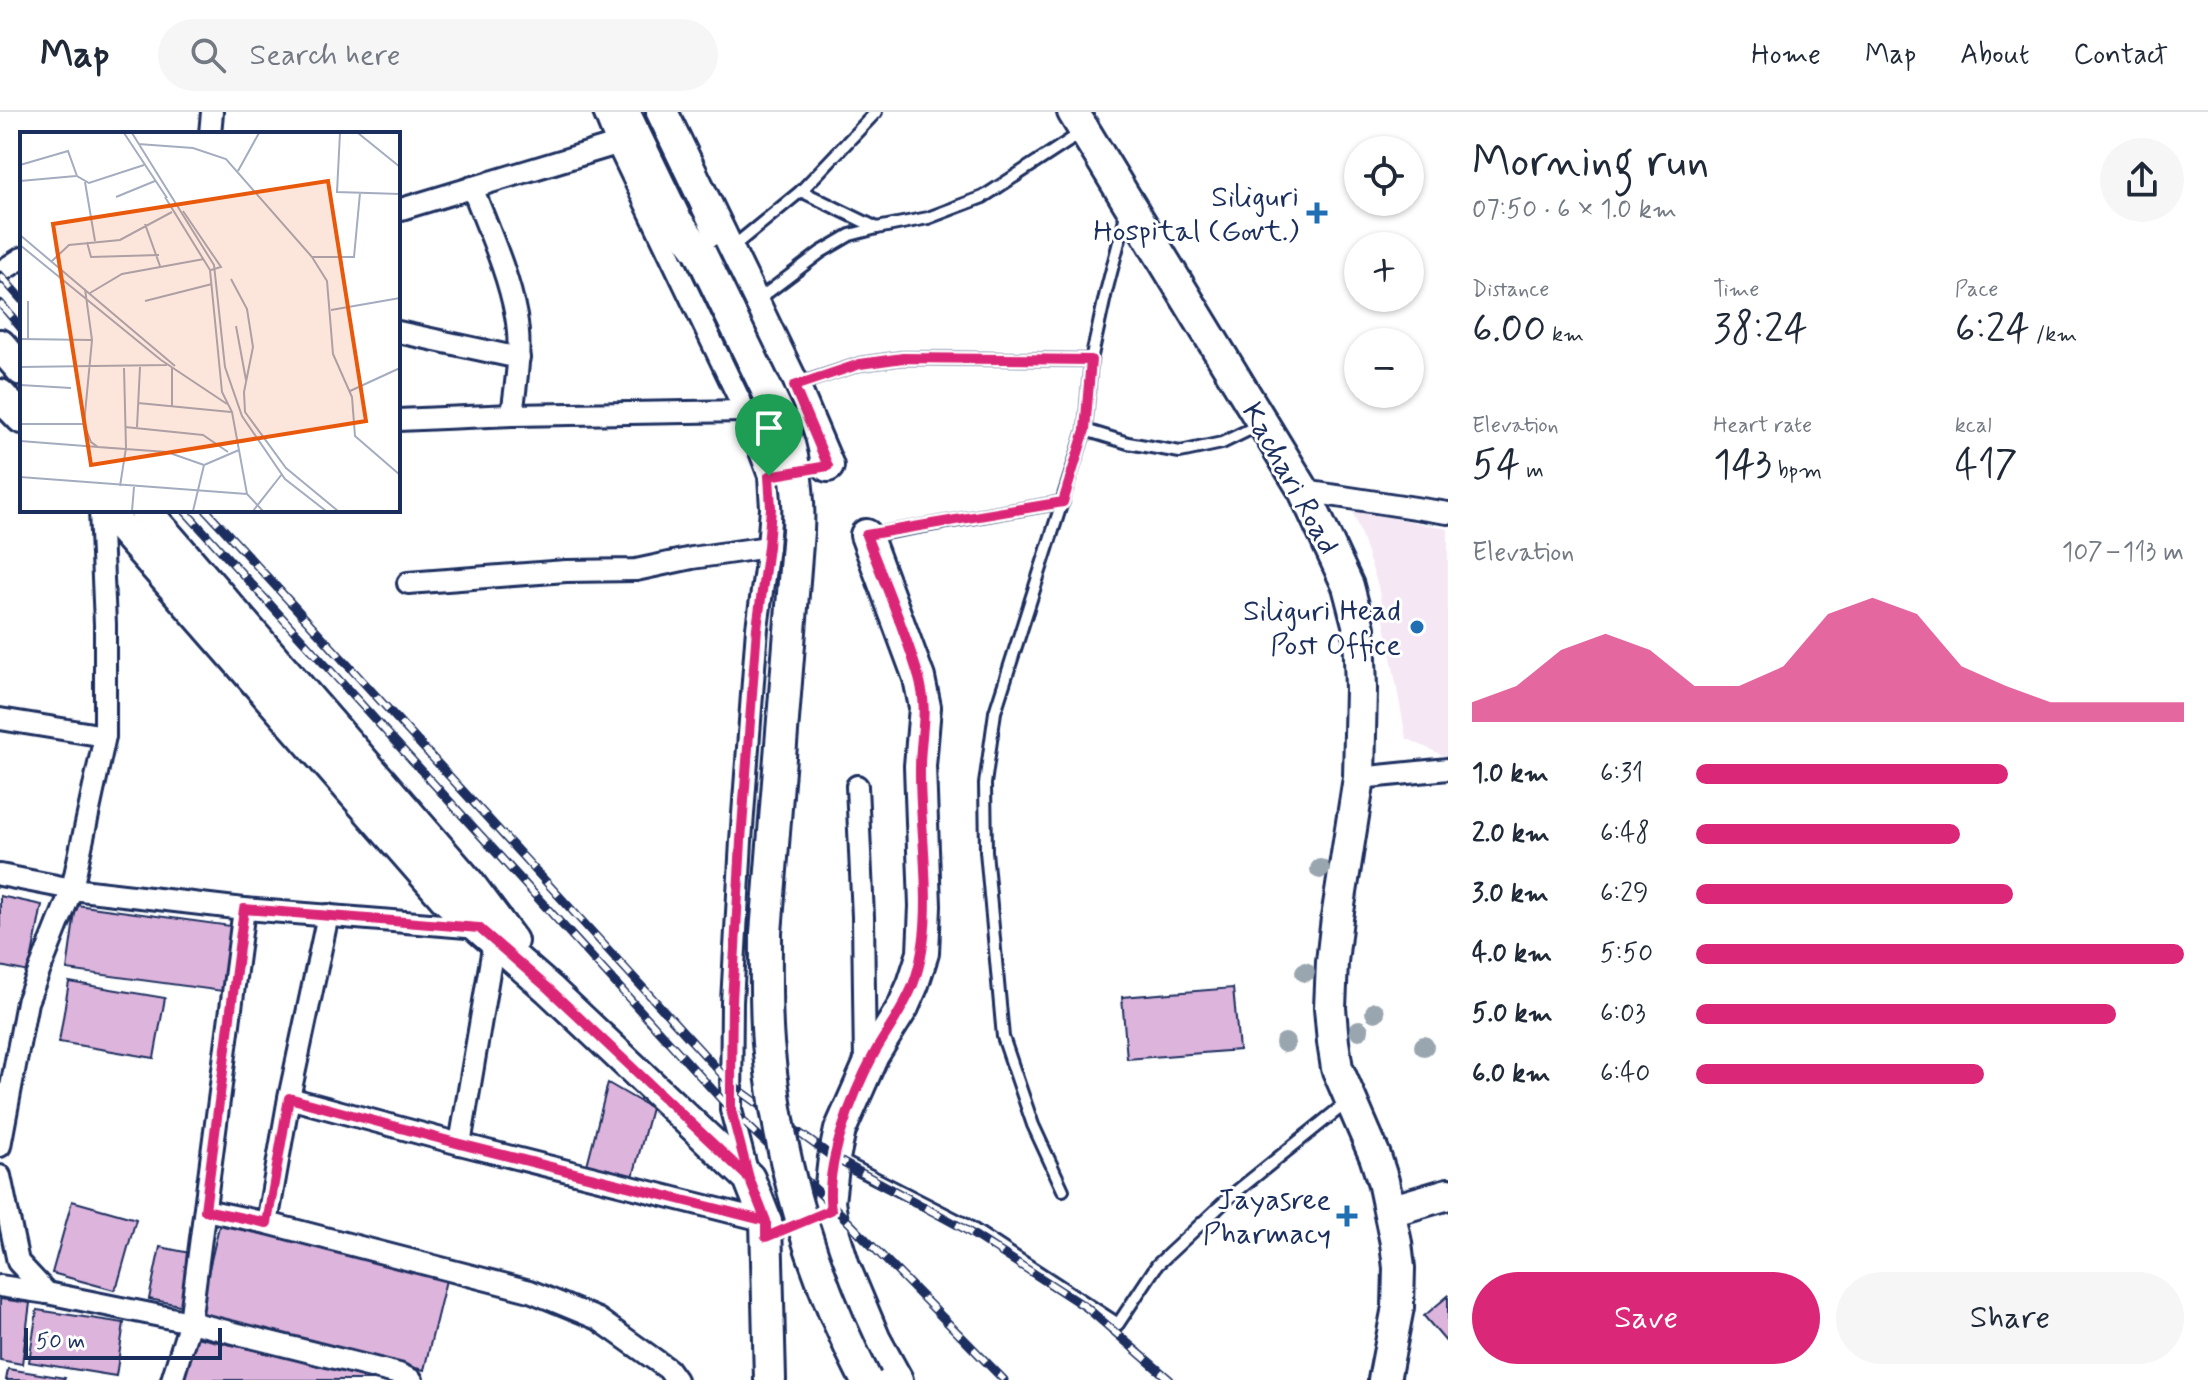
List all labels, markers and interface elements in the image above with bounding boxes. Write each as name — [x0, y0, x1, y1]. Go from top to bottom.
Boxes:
search box — [158, 19, 718, 91]
text: Map — [40, 31, 110, 80]
icon: search — [186, 33, 230, 77]
text: Search here — [250, 36, 401, 75]
text: Home — [1751, 37, 1821, 74]
text: Map — [1865, 37, 1916, 74]
text: About — [1960, 37, 2029, 74]
text: Contact — [2073, 37, 2168, 74]
inset map — [20, 132, 400, 512]
text: Morning run — [1472, 134, 1709, 192]
map controls — [1344, 136, 1424, 408]
button: locate — [1344, 136, 1424, 216]
button: share — [2100, 138, 2184, 222]
place label: Siliguri Hospital (Govt.) — [1093, 178, 1299, 251]
text: 07:50 · 6 × 1.0 km — [1472, 193, 1677, 227]
marker: Siliguri Hospital (Govt.) — [1306, 202, 1328, 224]
button: + — [1344, 232, 1424, 312]
text: Distance — [1472, 276, 1549, 304]
text: Time — [1713, 276, 1759, 304]
text: Pace — [1955, 276, 1998, 304]
text: 6.00 — [1472, 304, 1546, 356]
text: 38:24 — [1713, 304, 1808, 356]
text: 6:24 — [1955, 304, 2030, 356]
text: km — [1546, 321, 1584, 349]
text: /km — [2030, 321, 2077, 349]
button: − — [1344, 328, 1424, 408]
pin — [735, 394, 803, 476]
street label: Kachari Road — [1232, 396, 1347, 562]
icon: arrive — [747, 406, 791, 450]
text: Elevation — [1472, 412, 1559, 440]
text: Heart rate — [1713, 412, 1812, 440]
text: kcal — [1955, 412, 1992, 440]
text: 54 — [1472, 440, 1520, 492]
text: 143 — [1713, 440, 1772, 492]
text: 417 — [1955, 440, 2017, 492]
text: m — [1520, 457, 1544, 485]
text: bpm — [1772, 457, 1822, 485]
text: Elevation — [1472, 536, 1574, 570]
text: 107–113 m — [2062, 536, 2184, 570]
place label: Siliguri Head Post Office — [1243, 592, 1401, 665]
marker: Siliguri Head Post Office — [1408, 618, 1426, 636]
text: 1.0 km — [1472, 757, 1549, 791]
text: 6:31 — [1600, 757, 1643, 791]
text: 2.0 km — [1472, 817, 1550, 851]
text: 6:48 — [1600, 817, 1650, 851]
text: 3.0 km — [1472, 877, 1549, 911]
text: 6:29 — [1600, 877, 1649, 911]
text: 4.0 km — [1472, 937, 1552, 971]
text: 5:50 — [1600, 937, 1653, 971]
text: 5.0 km — [1472, 997, 1553, 1031]
text: 6:03 — [1600, 997, 1646, 1031]
text: 6.0 km — [1472, 1057, 1550, 1091]
text: 6:40 — [1600, 1057, 1650, 1091]
place label: Jayasree Pharmacy — [1203, 1181, 1331, 1254]
marker: Jayasree Pharmacy — [1338, 1207, 1356, 1225]
button: Save — [1472, 1272, 1820, 1364]
button: Share — [1836, 1272, 2184, 1364]
scale bar — [24, 1324, 222, 1360]
text: 50 m — [36, 1328, 85, 1356]

